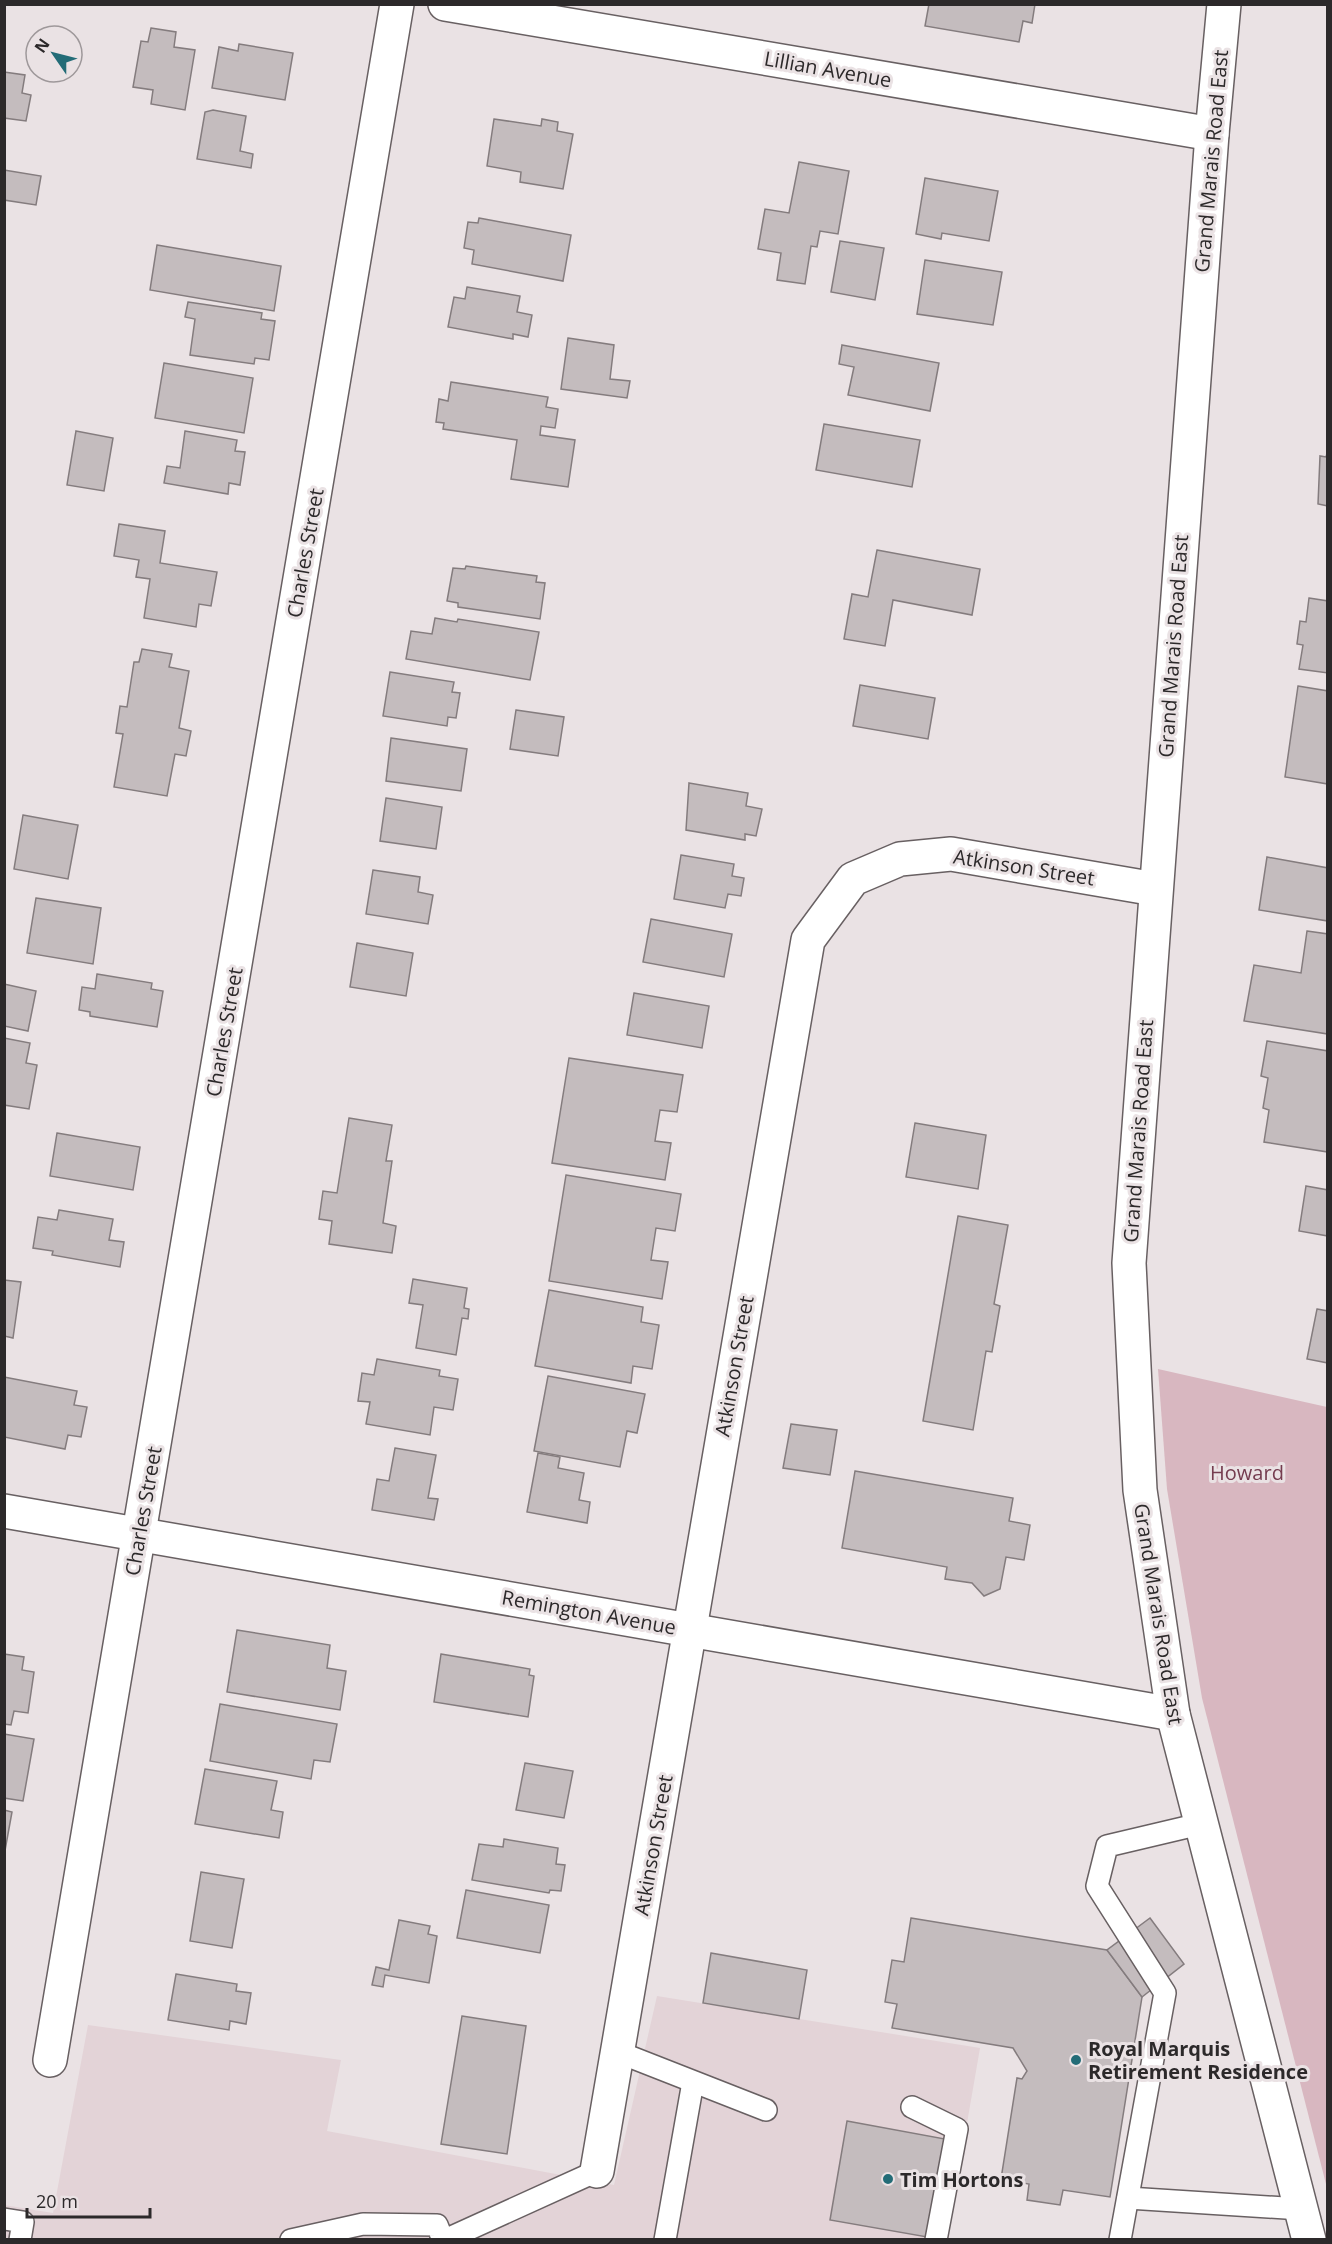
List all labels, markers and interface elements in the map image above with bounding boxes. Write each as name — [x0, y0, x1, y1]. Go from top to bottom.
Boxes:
north arrow — [24, 24, 84, 84]
text: N — [29, 34, 54, 57]
street label: Lillian Avenue — [762, 45, 894, 93]
street label: Grand Marais Road East — [1188, 48, 1234, 274]
street label: Charles Street — [280, 486, 330, 620]
street label: Grand Marais Road East — [1152, 534, 1194, 758]
street label: Atkinson Street — [952, 843, 1096, 891]
street label: Charles Street — [199, 965, 249, 1099]
street label: Grand Marais Road East — [1117, 1019, 1159, 1243]
street label: Atkinson Street — [708, 1293, 760, 1439]
street label: Charles Street — [118, 1444, 168, 1578]
park label: Howard — [1210, 1459, 1284, 1486]
street label: Grand Marais Road East — [1128, 1502, 1190, 1726]
street label: Remington Avenue — [500, 1583, 678, 1641]
street label: Atkinson Street — [627, 1772, 679, 1918]
place label: Royal Marquis Retirement Residence — [1088, 2035, 1308, 2085]
marker: Royal Marquis Retirement Residence — [1069, 2053, 1083, 2067]
place label: Tim Hortons — [900, 2166, 1023, 2193]
marker: Tim Hortons — [881, 2172, 895, 2186]
scale bar — [27, 2181, 150, 2219]
text: 20 m — [36, 2189, 78, 2213]

